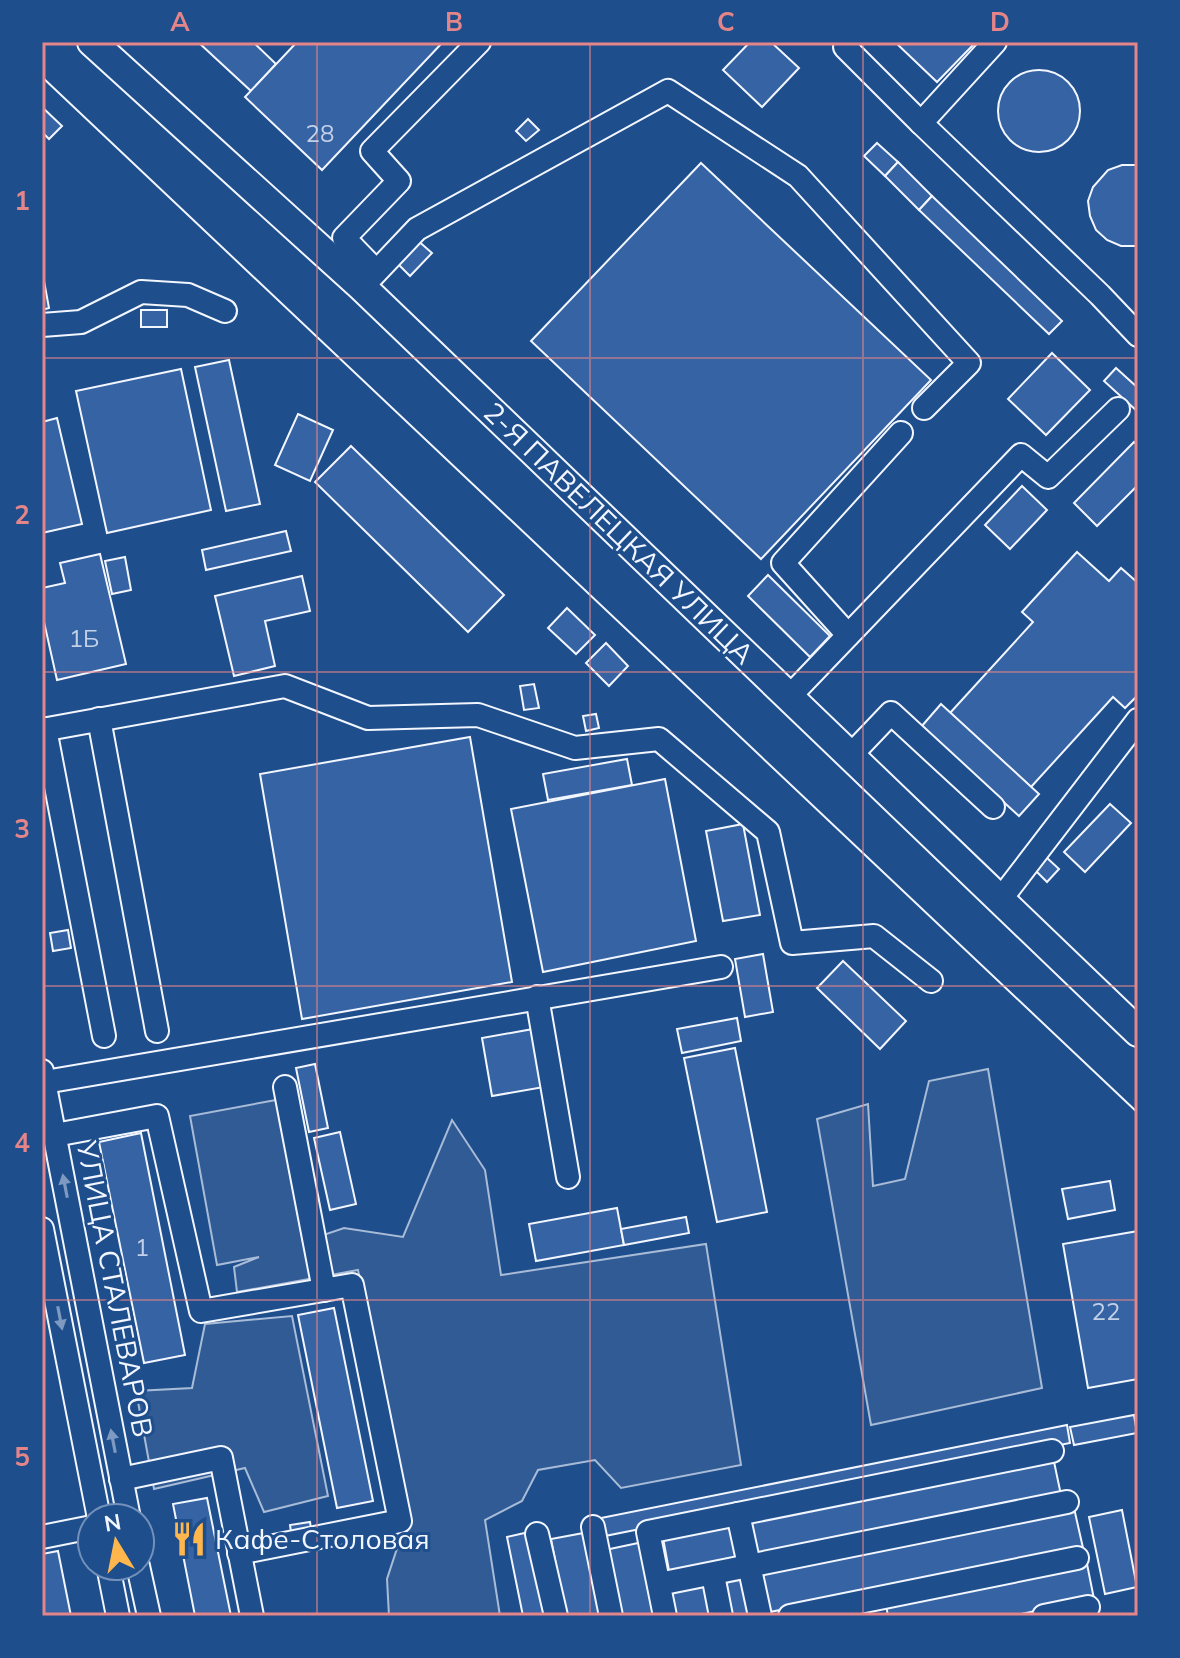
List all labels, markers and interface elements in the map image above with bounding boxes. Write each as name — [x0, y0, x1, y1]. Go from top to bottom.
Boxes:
text: A — [170, 5, 190, 38]
text: B — [445, 5, 463, 38]
text: C — [717, 5, 735, 38]
text: D — [990, 5, 1010, 38]
house number: 28 — [306, 118, 334, 148]
text: 1 — [14, 184, 30, 217]
street label: 2-Я ПАВЕЛЕЦКАЯ УЛИЦА — [477, 394, 762, 671]
text: 2 — [14, 498, 30, 531]
house number: 1Б — [69, 623, 99, 653]
text: 3 — [14, 812, 30, 845]
text: 4 — [14, 1126, 30, 1159]
street label: УЛИЦА СТАЛЕВАРОВ — [69, 1137, 161, 1440]
one-way arrow — [58, 1173, 70, 1198]
house number: 1 — [135, 1232, 149, 1262]
house number: 22 — [1092, 1296, 1120, 1326]
one-way arrow — [54, 1306, 66, 1331]
one-way arrow — [107, 1429, 119, 1454]
text: 5 — [14, 1440, 30, 1473]
north arrow — [76, 1502, 156, 1582]
text: N — [102, 1507, 123, 1538]
restaurant icon: Кафе-Столовая — [170, 1520, 208, 1558]
place label: Кафе-Столовая — [215, 1521, 430, 1556]

